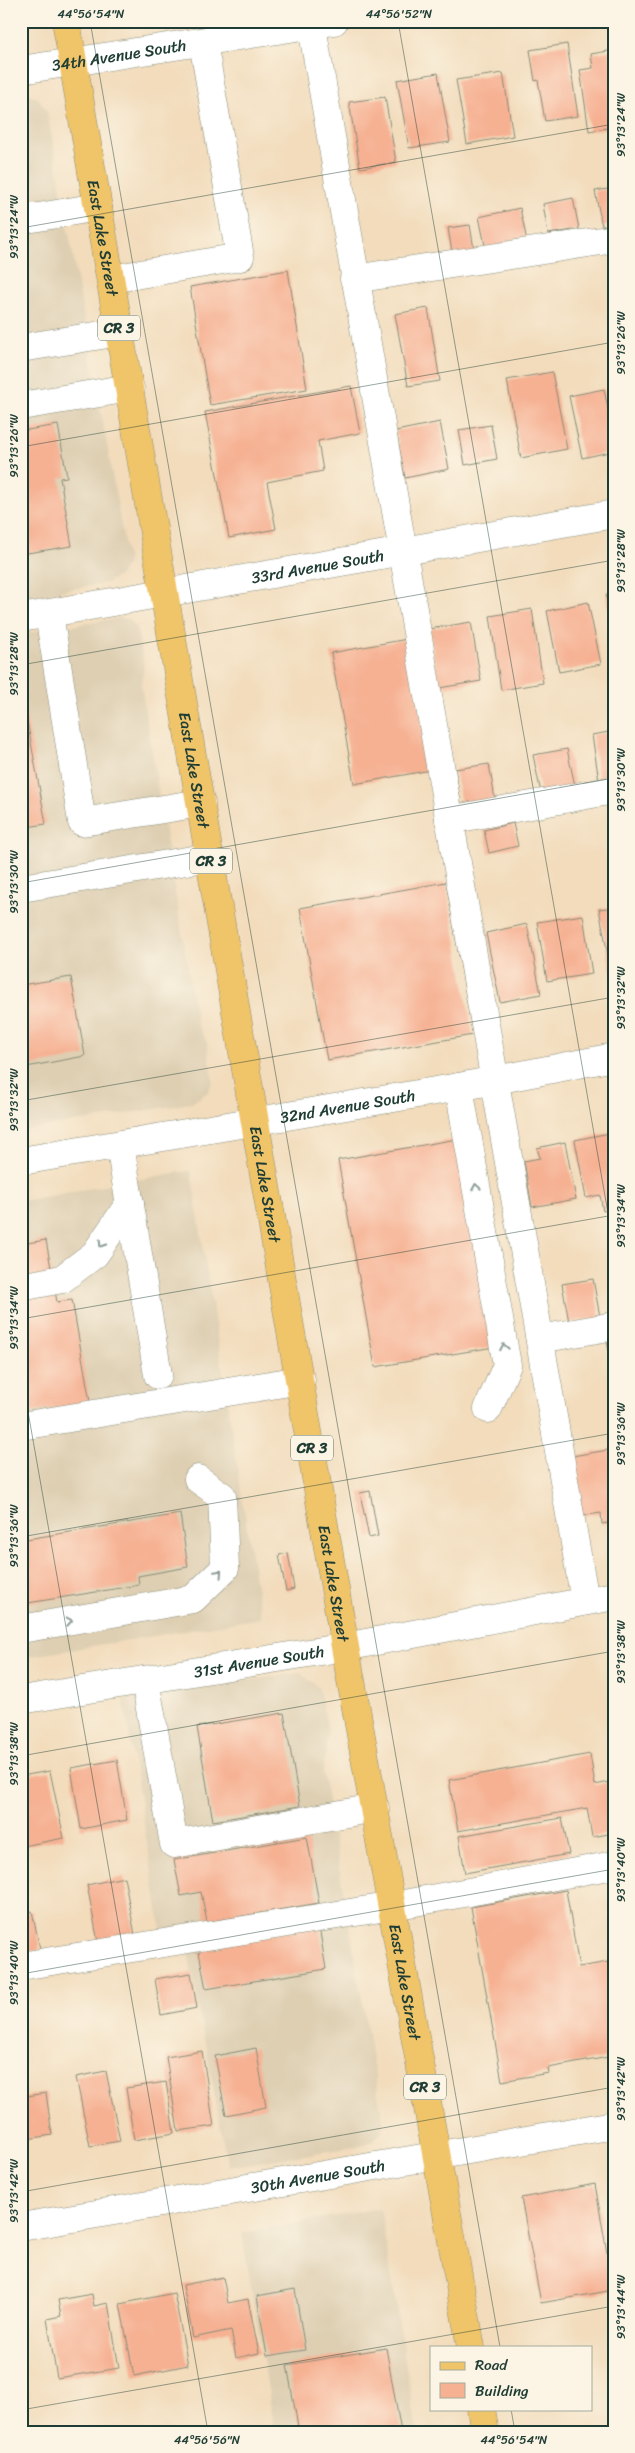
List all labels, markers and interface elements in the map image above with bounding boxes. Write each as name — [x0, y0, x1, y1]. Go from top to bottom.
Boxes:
text: 44°56'54"N — [58, 3, 125, 25]
text: 44°56'52"N — [366, 3, 433, 25]
street label: 34th Avenue South — [50, 30, 188, 80]
text: 93°13'24"W — [610, 92, 632, 157]
street label: East Lake Street — [78, 177, 127, 299]
text: 93°13'24"W — [3, 194, 25, 259]
text: 93°13'26"W — [610, 311, 632, 375]
road number: CR 3 — [98, 316, 140, 340]
text: 93°13'26"W — [3, 414, 25, 478]
text: 93°13'28"W — [610, 528, 632, 593]
street label: 33rd Avenue South — [249, 541, 386, 592]
text: 93°13'28"W — [3, 631, 25, 696]
street label: East Lake Street — [170, 710, 218, 831]
text: 93°13'30"W — [610, 747, 632, 812]
road number: CR 3 — [190, 848, 232, 874]
text: 93°13'30"W — [3, 849, 25, 914]
text: 93°13'32"W — [610, 966, 632, 1030]
text: 93°13'32"W — [3, 1068, 25, 1132]
street label: 32nd Avenue South — [278, 1081, 417, 1132]
street label: East Lake Street — [241, 1124, 289, 1245]
one-way arrow — [472, 1182, 482, 1191]
text: 93°13'34"W — [610, 1183, 632, 1248]
one-way arrow — [99, 1238, 109, 1247]
text: 93°13'34"W — [3, 1285, 25, 1350]
one-way arrow — [499, 1342, 509, 1351]
text: 93°13'36"W — [610, 1402, 632, 1465]
road number: CR 3 — [291, 1436, 333, 1460]
text: 93°13'36"W — [3, 1504, 25, 1567]
street label: East Lake Street — [309, 1523, 358, 1644]
one-way arrow — [213, 1570, 222, 1579]
one-way arrow — [65, 1616, 74, 1626]
text: 93°13'38"W — [610, 1620, 632, 1684]
street label: 31st Avenue South — [192, 1637, 326, 1687]
text: 93°13'38"W — [3, 1722, 25, 1786]
text: 93°13'40"W — [610, 1837, 632, 1902]
street label: East Lake Street — [380, 1921, 430, 2043]
text: 93°13'40"W — [3, 1940, 25, 2005]
text: 93°13'42"W — [610, 2056, 632, 2121]
road number: CR 3 — [404, 2074, 446, 2100]
street label: 30th Avenue South — [248, 2151, 387, 2202]
text: 93°13'42"W — [3, 2158, 25, 2223]
text: 93°13'44"W — [610, 2274, 632, 2339]
legend — [430, 2346, 592, 2410]
text: Road — [475, 2352, 508, 2378]
text: Building — [475, 2378, 529, 2404]
text: 44°56'56"N — [174, 2429, 241, 2451]
text: 44°56'54"N — [481, 2429, 548, 2451]

